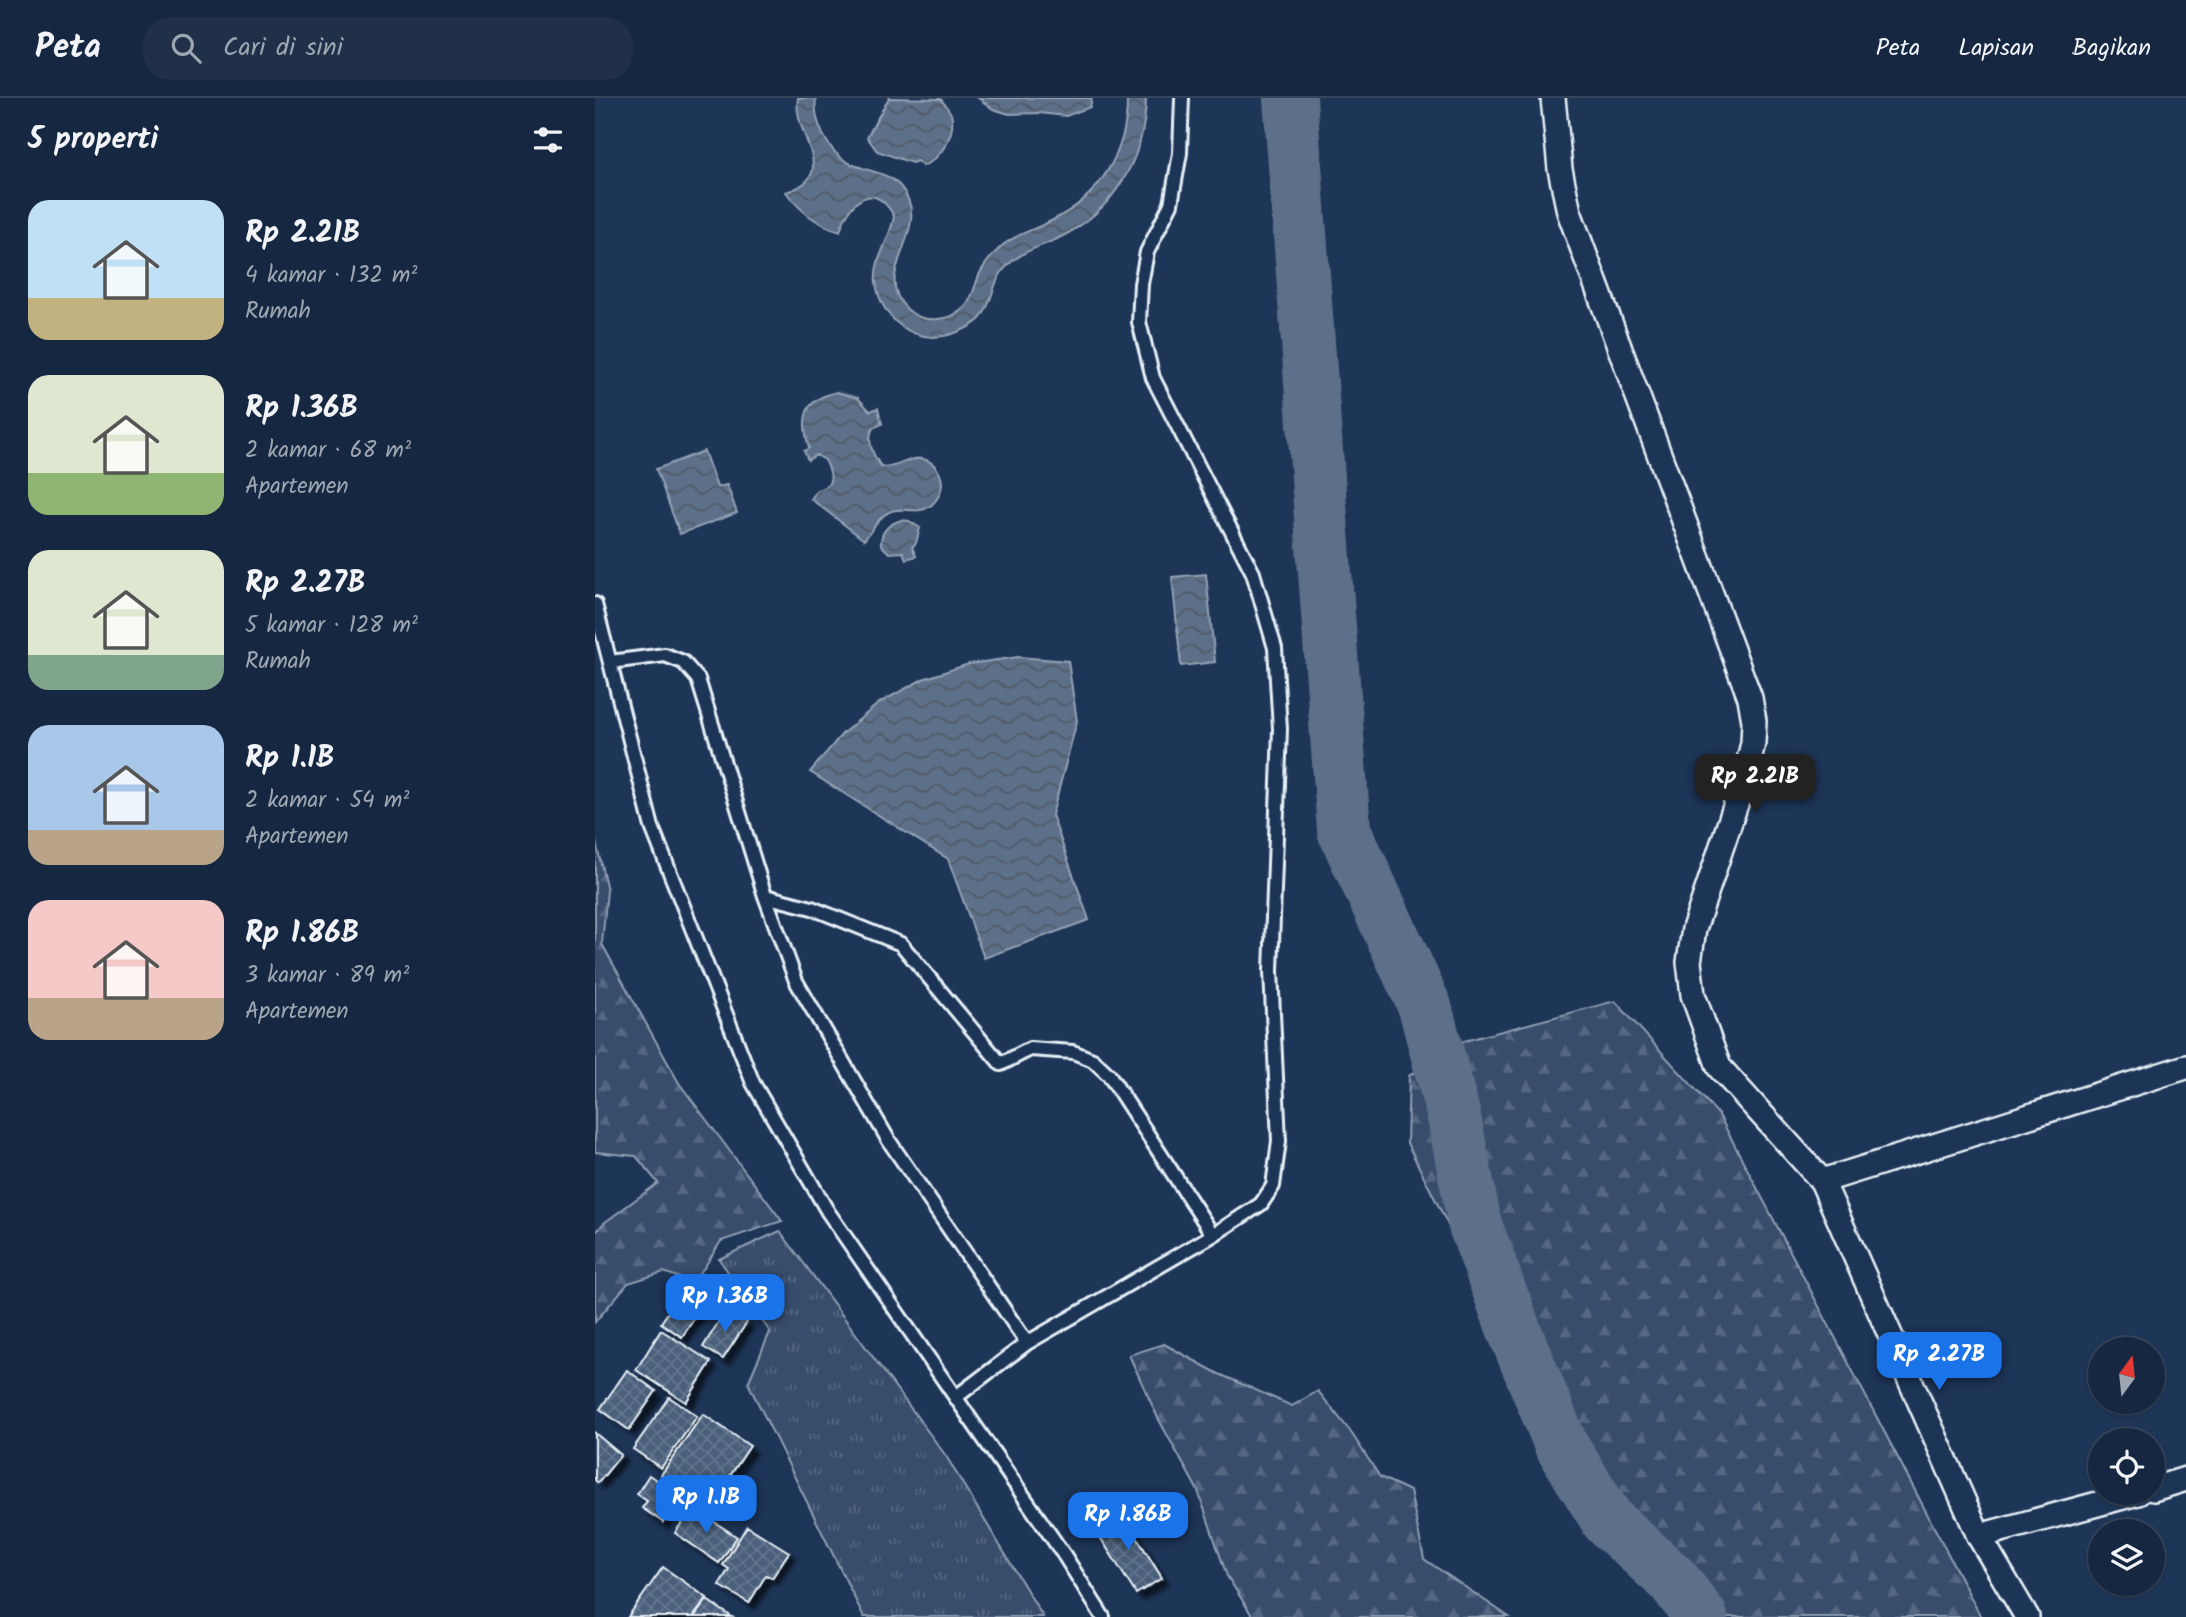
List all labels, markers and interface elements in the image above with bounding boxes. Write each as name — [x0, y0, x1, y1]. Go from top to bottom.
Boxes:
search box — [143, 17, 633, 80]
text: Peta — [35, 22, 101, 75]
text: Cari di sini — [223, 27, 343, 69]
icon: search — [167, 29, 205, 67]
text: Peta — [1876, 29, 1920, 68]
text: Lapisan — [1958, 29, 2034, 68]
text: Bagikan — [2072, 29, 2151, 68]
text: 5 properti — [28, 116, 158, 164]
icon: filters — [529, 121, 567, 159]
text: Rp 2.21B — [245, 210, 361, 258]
icon: home — [84, 228, 168, 312]
text: 4 kamar · 132 m² — [245, 258, 417, 294]
text: Rumah — [245, 294, 311, 330]
text: Rp 1.36B — [245, 385, 358, 433]
icon: home — [84, 403, 168, 487]
text: 2 kamar · 68 m² — [245, 433, 411, 469]
text: Apartemen — [245, 469, 349, 505]
text: Rp 2.27B — [245, 560, 366, 608]
icon: home — [84, 578, 168, 662]
text: 5 kamar · 128 m² — [245, 608, 418, 644]
text: Rumah — [245, 644, 311, 680]
text: Rp 1.1B — [245, 735, 335, 783]
icon: home — [84, 753, 168, 837]
pin: Rp 2.21B — [1683, 754, 1827, 814]
text: Rp 2.21B — [1711, 759, 1799, 795]
text: 2 kamar · 54 m² — [245, 783, 409, 819]
text: Apartemen — [245, 819, 349, 855]
text: Rp 1.86B — [245, 910, 360, 958]
icon: home — [84, 928, 168, 1012]
text: 3 kamar · 89 m² — [245, 958, 409, 994]
text: Apartemen — [245, 994, 349, 1030]
pin: Rp 1.36B — [653, 1274, 797, 1334]
text: Rp 1.36B — [682, 1279, 768, 1315]
pin: Rp 2.27B — [1867, 1332, 2011, 1392]
text: Rp 2.27B — [1893, 1337, 1985, 1373]
north arrow — [2088, 1337, 2165, 1414]
map controls — [2088, 1337, 2165, 1596]
button: locate — [2088, 1428, 2165, 1505]
pin: Rp 1.1B — [641, 1476, 771, 1535]
text: Rp 1.1B — [672, 1480, 740, 1516]
pin: Rp 1.86B — [1056, 1492, 1200, 1552]
text: Rp 1.86B — [1084, 1497, 1172, 1533]
button: layers — [2088, 1519, 2165, 1596]

